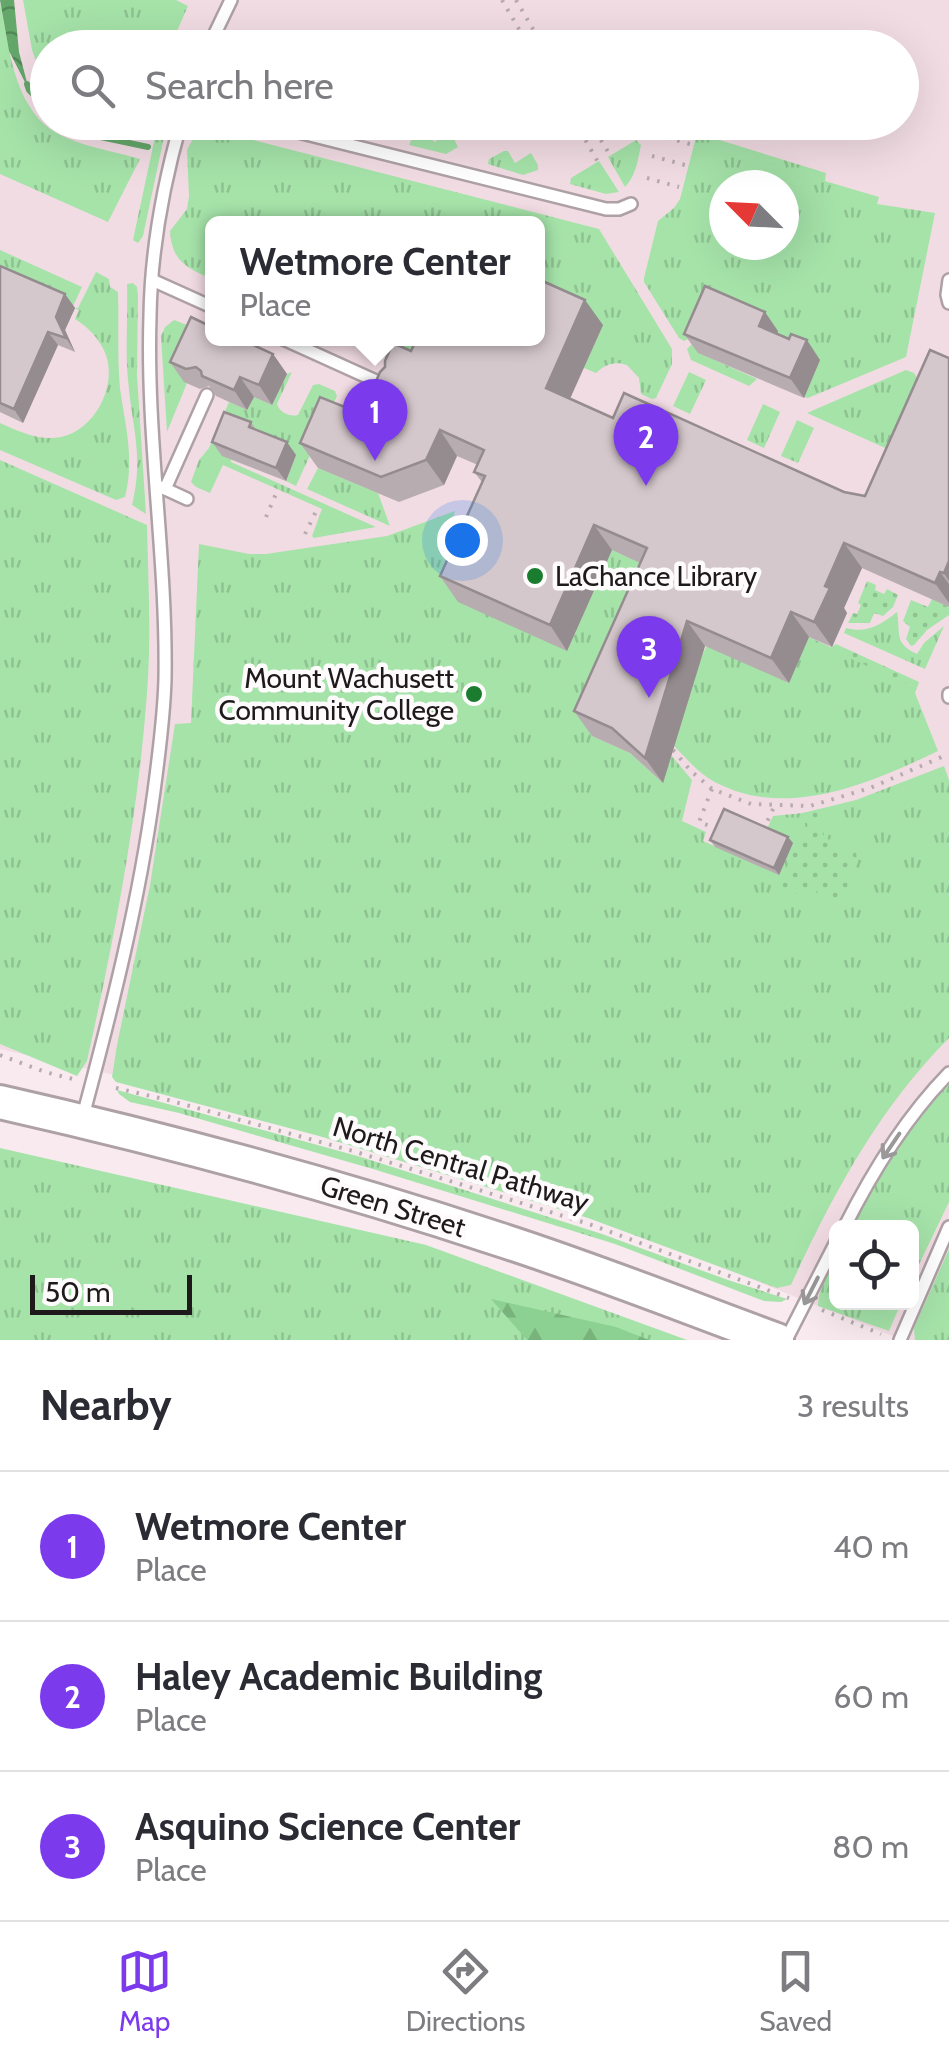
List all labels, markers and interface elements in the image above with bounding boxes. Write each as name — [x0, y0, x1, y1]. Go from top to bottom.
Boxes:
search box — [30, 30, 919, 140]
icon: search — [65, 58, 120, 113]
text: Search here — [145, 62, 334, 109]
north arrow — [709, 170, 799, 260]
popup — [205, 216, 545, 346]
text: Wetmore Center — [239, 238, 511, 285]
text: Place — [239, 285, 311, 324]
pin: 1 — [342, 378, 408, 461]
pin: 2 — [614, 404, 678, 486]
your location — [437, 515, 488, 566]
place label: LaChance Library — [555, 559, 757, 593]
marker: LaChance Library — [524, 565, 546, 587]
pin: 3 — [616, 616, 682, 698]
place label: Mount Wachusett Community College — [219, 661, 454, 727]
marker: Mount Wachusett Community College — [463, 683, 485, 705]
street label: North Central Pathway — [329, 1109, 593, 1219]
one-way arrow — [881, 1132, 902, 1160]
street label: Green Street — [316, 1168, 470, 1244]
map controls — [829, 1220, 919, 1310]
button: locate — [829, 1220, 919, 1310]
scale bar — [30, 1270, 192, 1314]
text: 50 m — [45, 1275, 111, 1309]
one-way arrow — [801, 1276, 820, 1305]
text: Nearby — [40, 1379, 172, 1431]
text: 3 results — [797, 1386, 909, 1425]
text: Wetmore Center — [135, 1503, 406, 1550]
text: 1 — [67, 1527, 78, 1566]
text: 40 m — [833, 1527, 909, 1566]
text: Place — [135, 1550, 207, 1589]
text: Haley Academic Building — [135, 1653, 542, 1700]
text: 2 — [64, 1677, 81, 1716]
text: 60 m — [833, 1677, 909, 1716]
text: Place — [135, 1700, 207, 1739]
text: Asquino Science Center — [135, 1803, 520, 1850]
text: 3 — [64, 1827, 81, 1866]
text: 80 m — [832, 1827, 909, 1866]
text: Place — [135, 1850, 207, 1889]
tab: Map — [117, 1944, 172, 2038]
tab: Directions — [406, 1944, 525, 2038]
tab: Saved — [759, 1944, 832, 2038]

